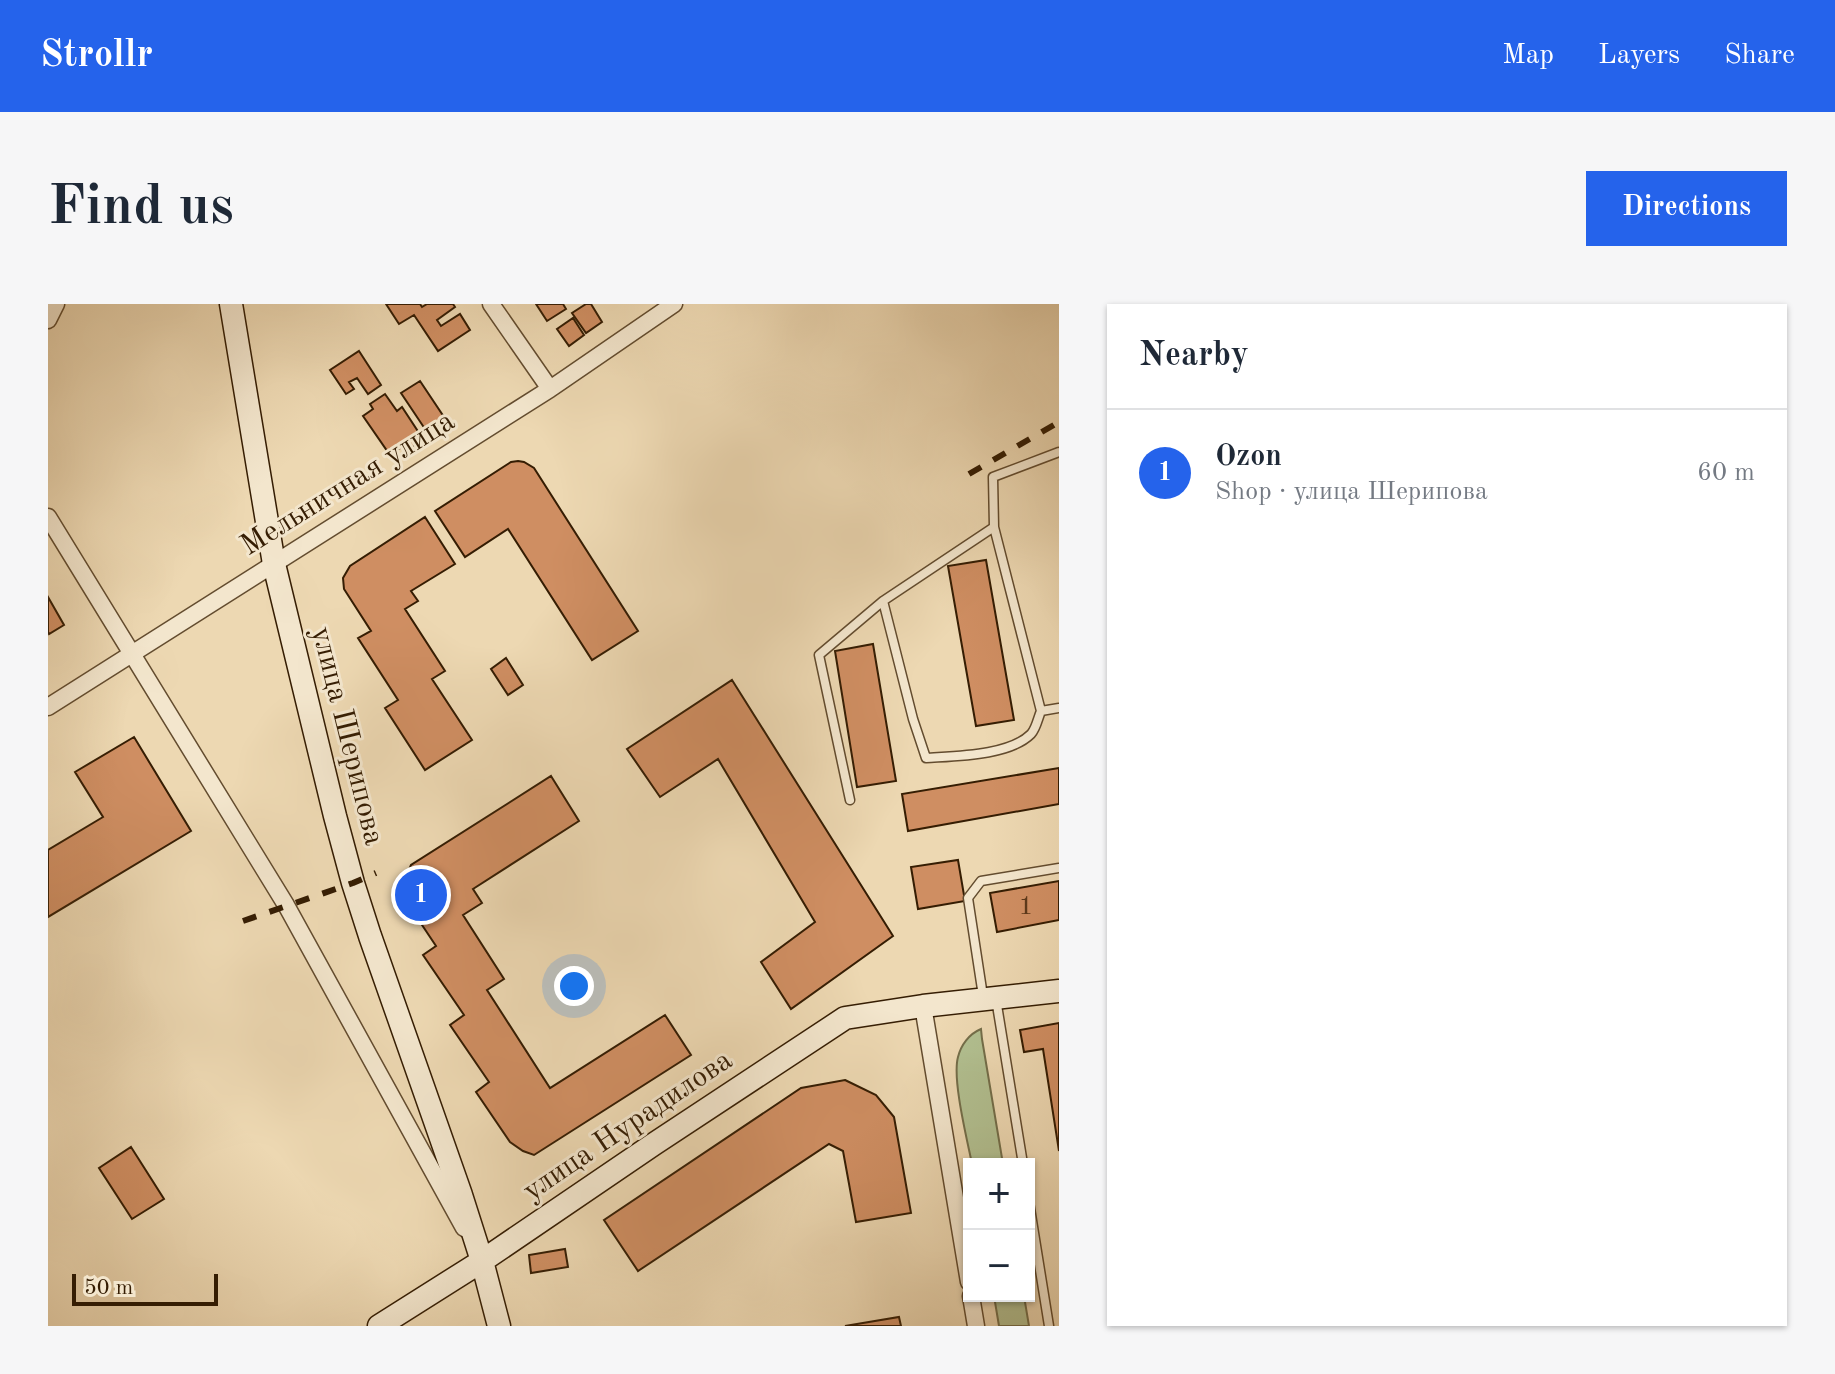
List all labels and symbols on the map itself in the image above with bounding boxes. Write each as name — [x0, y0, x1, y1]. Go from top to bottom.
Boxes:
street label: Мельничная улица — [236, 406, 460, 562]
street label: улица Шерипова — [305, 624, 389, 849]
pin: 1 — [395, 865, 447, 925]
house number: 1 — [1018, 894, 1034, 920]
your location — [554, 966, 594, 1006]
street label: улица Нурадилова — [518, 1045, 738, 1207]
scale bar — [72, 1270, 218, 1306]

